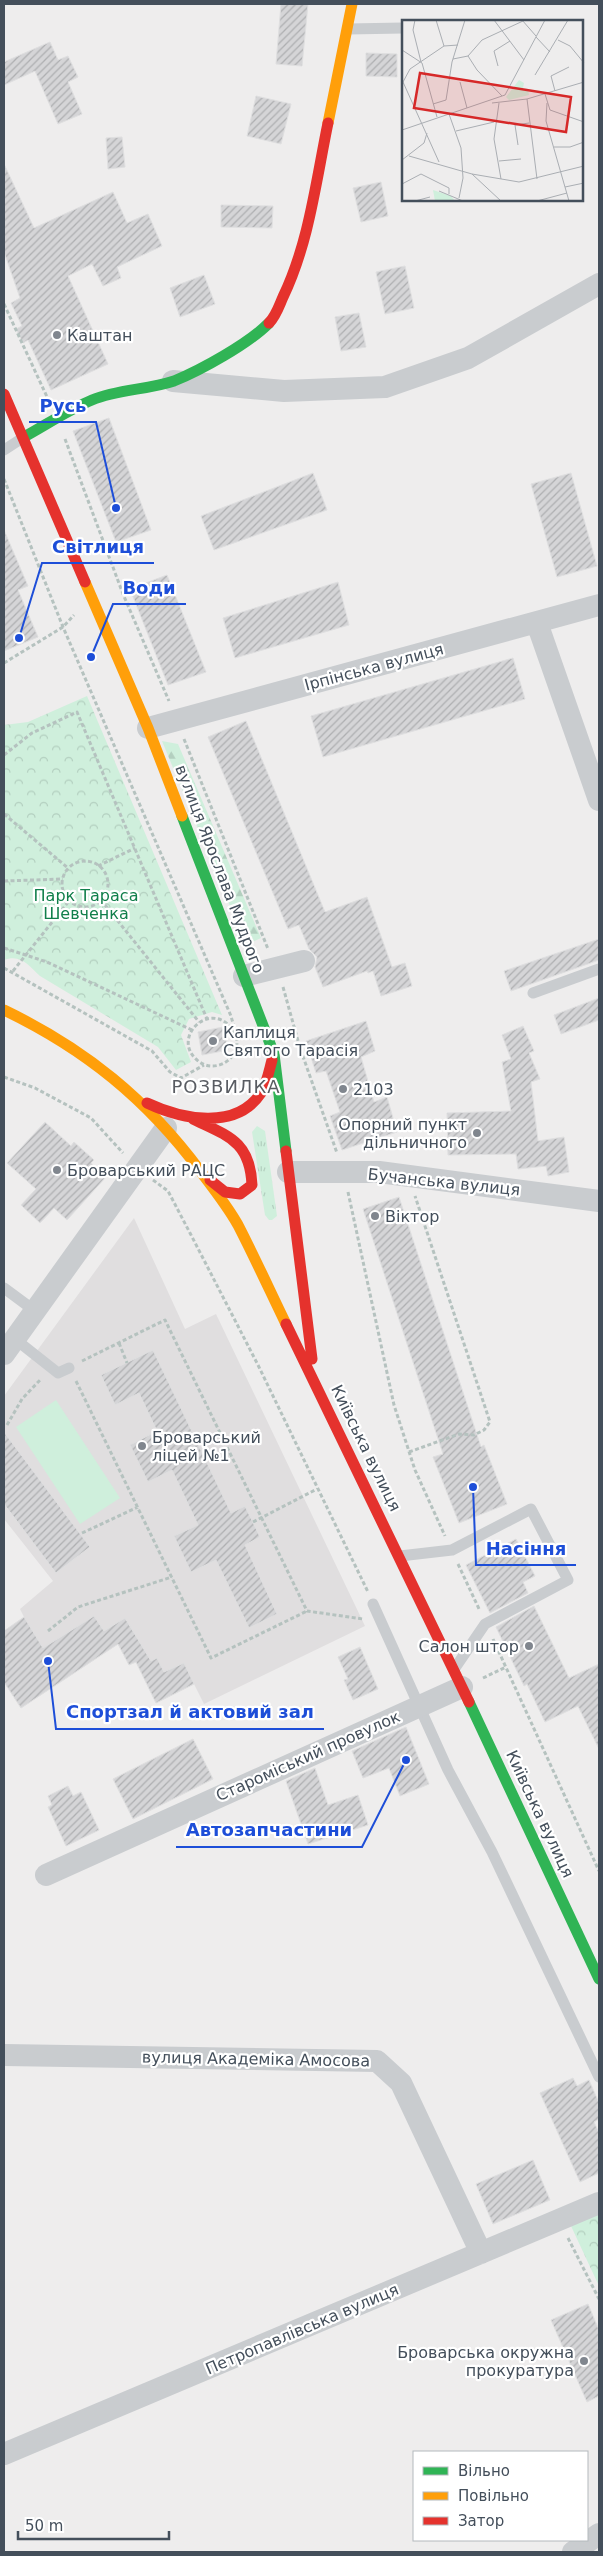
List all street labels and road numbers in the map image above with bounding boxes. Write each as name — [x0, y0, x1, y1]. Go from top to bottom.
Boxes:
street label: Ірпінська вулиця — [302, 639, 446, 695]
street label: вулиця Ярослава Мудрого — [171, 762, 269, 976]
street label: Бучанська вулиця — [367, 1165, 521, 1199]
street label: Київська вулиця — [327, 1382, 405, 1514]
street label: Староміський провулок — [213, 1707, 403, 1805]
street label: Київська вулиця — [502, 1747, 578, 1881]
street label: вулиця Академіка Амосова — [142, 2048, 370, 2070]
street label: Петропавлівська вулиця — [203, 2280, 401, 2378]

